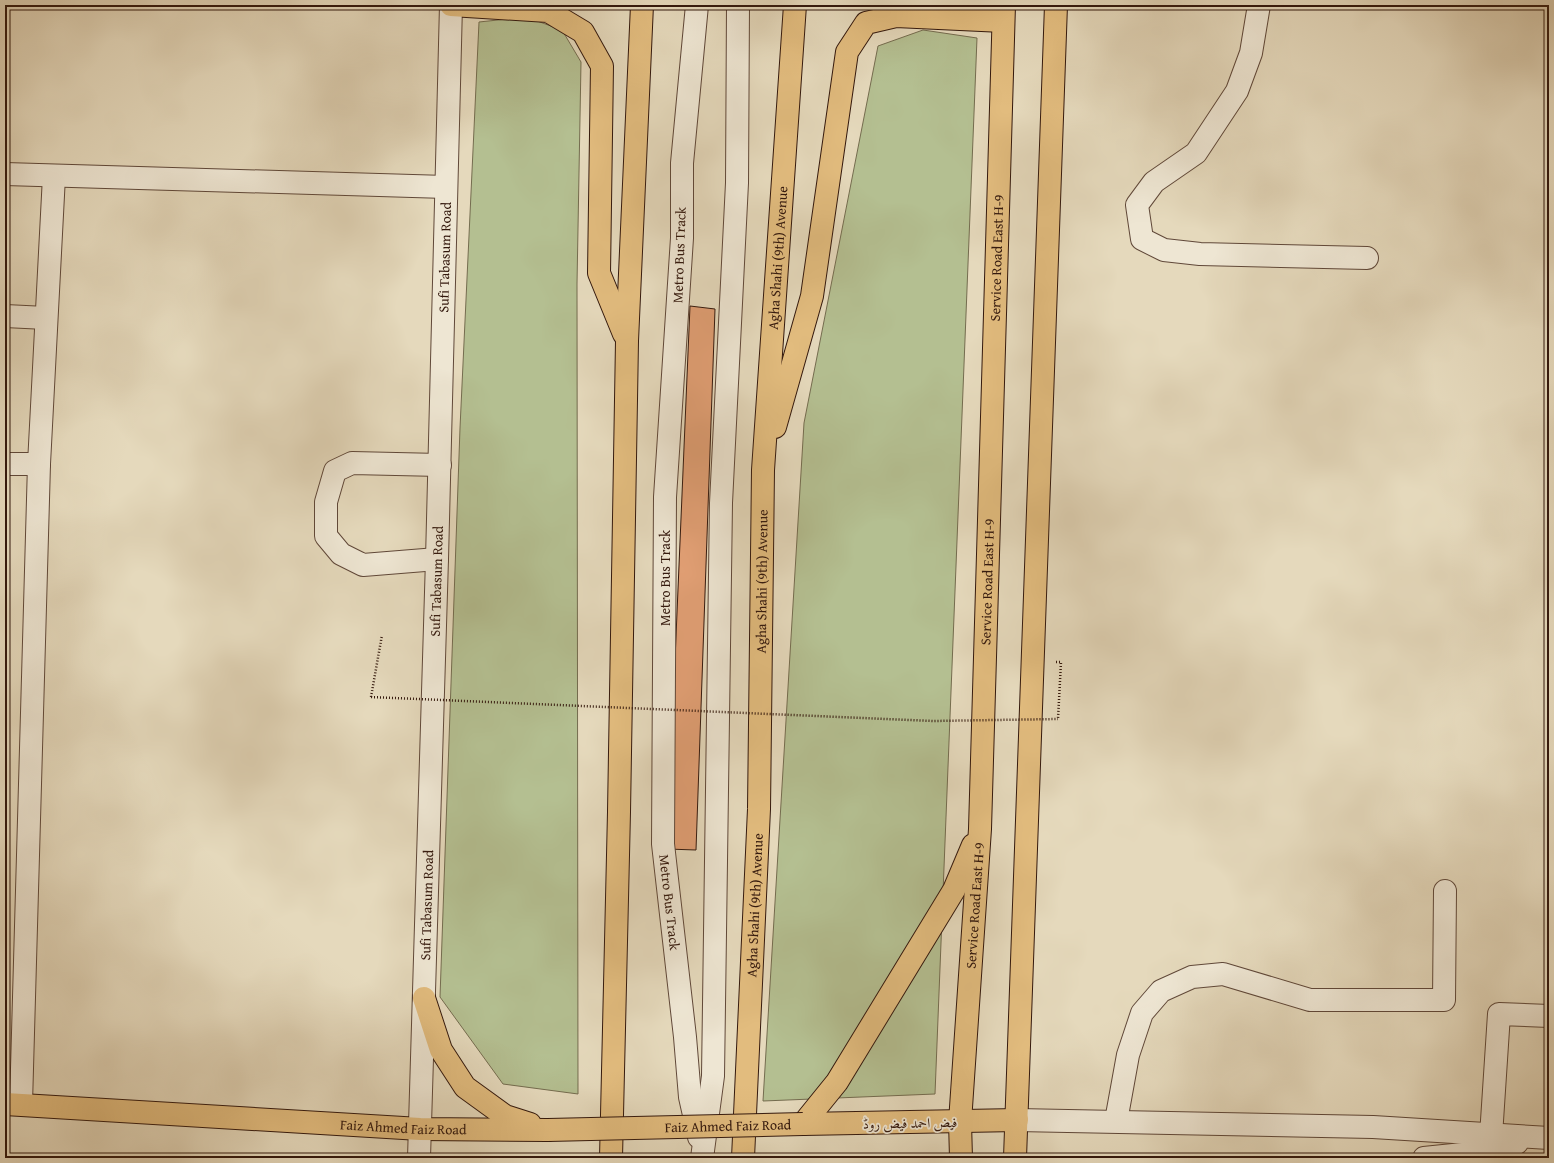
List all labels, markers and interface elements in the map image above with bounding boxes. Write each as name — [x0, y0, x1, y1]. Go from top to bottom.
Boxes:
street label: Agha Shahi (9th) Avenue — [763, 185, 793, 330]
street label: Service Road East H-9 — [985, 194, 1008, 322]
street label: Sufi Tabasum Road — [433, 201, 456, 313]
street label: Metro Bus Track — [667, 206, 691, 303]
street label: Agha Shahi (9th) Avenue — [751, 509, 773, 654]
street label: Service Road East H-9 — [975, 518, 999, 645]
street label: Sufi Tabasum Road — [425, 525, 448, 637]
street label: Metro Bus Track — [655, 529, 675, 626]
street label: Agha Shahi (9th) Avenue — [741, 832, 768, 978]
street label: Service Road East H-9 — [960, 841, 989, 969]
street label: Sufi Tabasum Road — [415, 849, 438, 961]
street label: Metro Bus Track — [654, 853, 685, 952]
street label: فیض احمد فیض روڈ — [862, 1112, 958, 1134]
street label: Faiz Ahmed Faiz Road — [340, 1114, 467, 1139]
street label: Faiz Ahmed Faiz Road — [665, 1114, 792, 1137]

